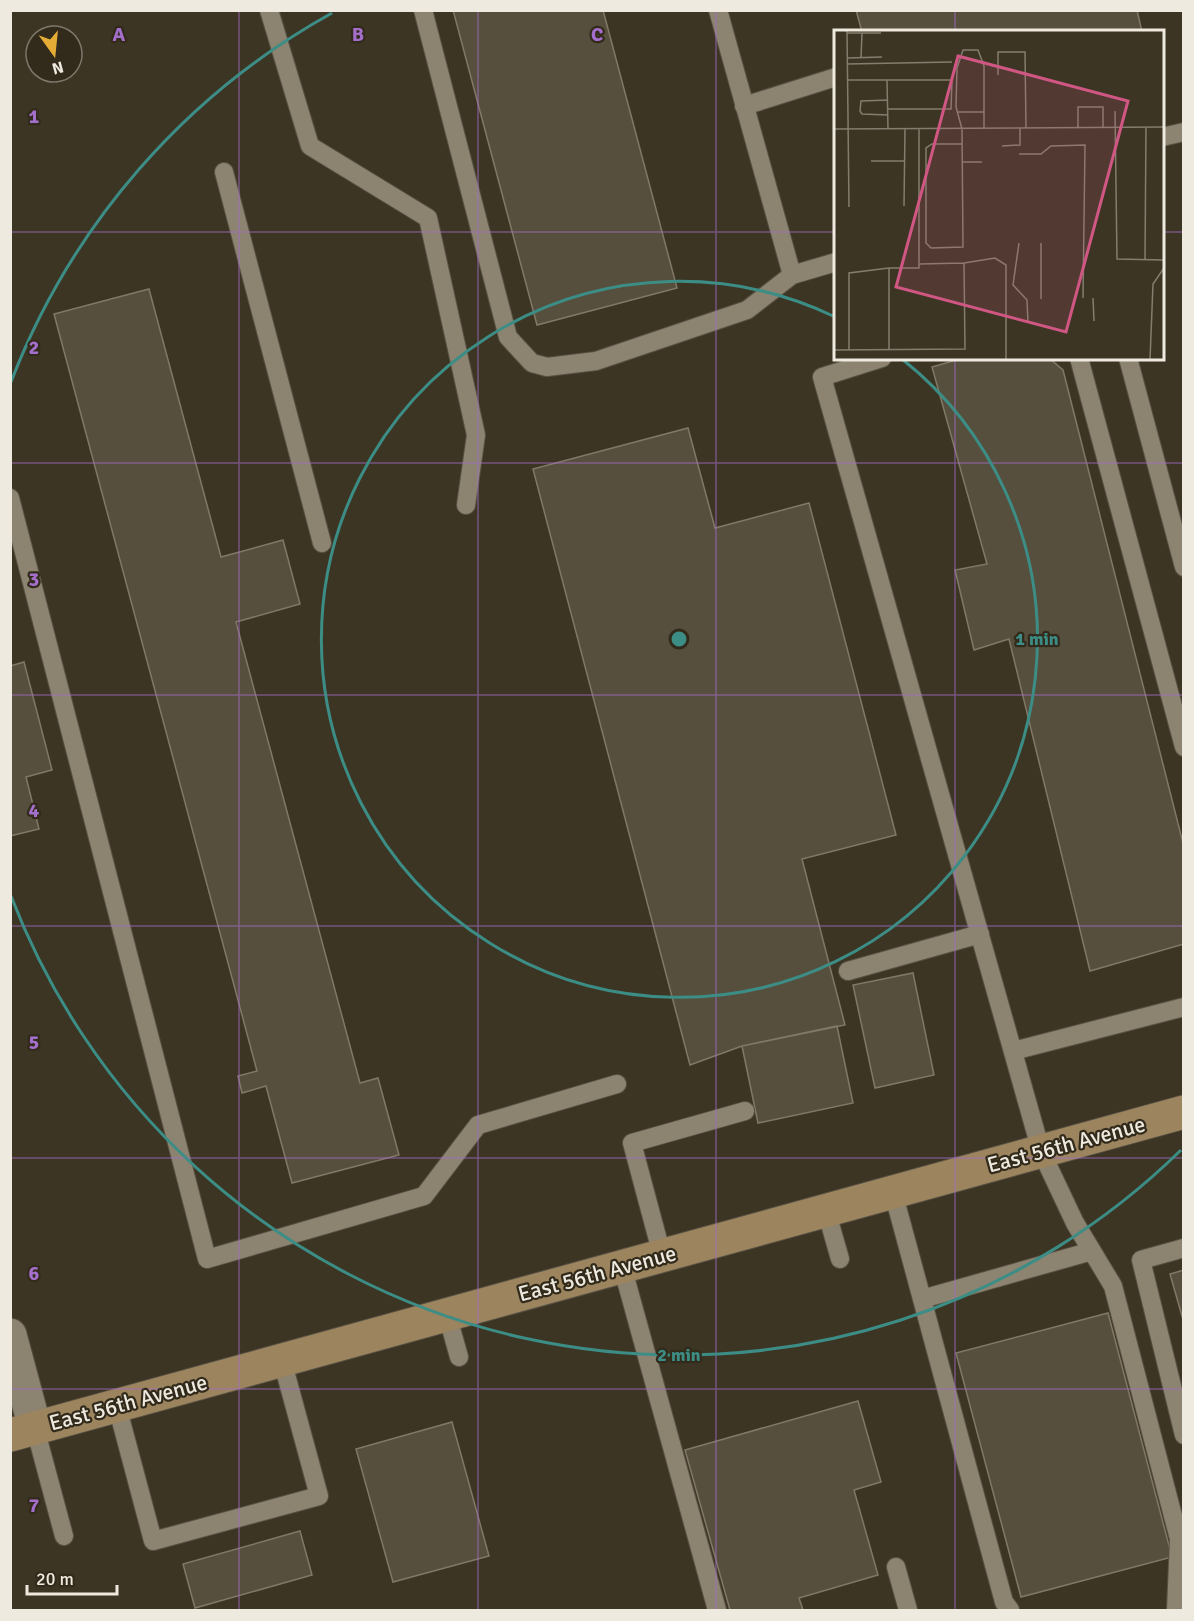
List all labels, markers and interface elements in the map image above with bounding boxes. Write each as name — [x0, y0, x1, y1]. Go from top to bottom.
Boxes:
text: A — [113, 22, 126, 47]
text: B — [352, 22, 364, 47]
text: C — [591, 22, 603, 47]
north arrow — [24, 24, 84, 84]
inset map — [834, 30, 1164, 360]
text: N — [50, 56, 66, 79]
text: 1 — [29, 104, 40, 129]
text: 2 — [29, 335, 39, 360]
text: 3 — [29, 567, 39, 592]
text: 1 min — [1015, 628, 1059, 650]
centre of rings — [669, 629, 689, 649]
text: 4 — [29, 798, 40, 823]
text: 5 — [29, 1030, 39, 1055]
street label: East 56th Avenue — [984, 1110, 1148, 1179]
street label: East 56th Avenue — [515, 1239, 679, 1308]
text: 6 — [29, 1261, 40, 1286]
text: 2 min — [657, 1344, 701, 1366]
street label: East 56th Avenue — [46, 1368, 210, 1437]
text: 7 — [29, 1493, 40, 1518]
scale bar — [27, 1558, 117, 1596]
text: 20 m — [36, 1568, 74, 1590]

